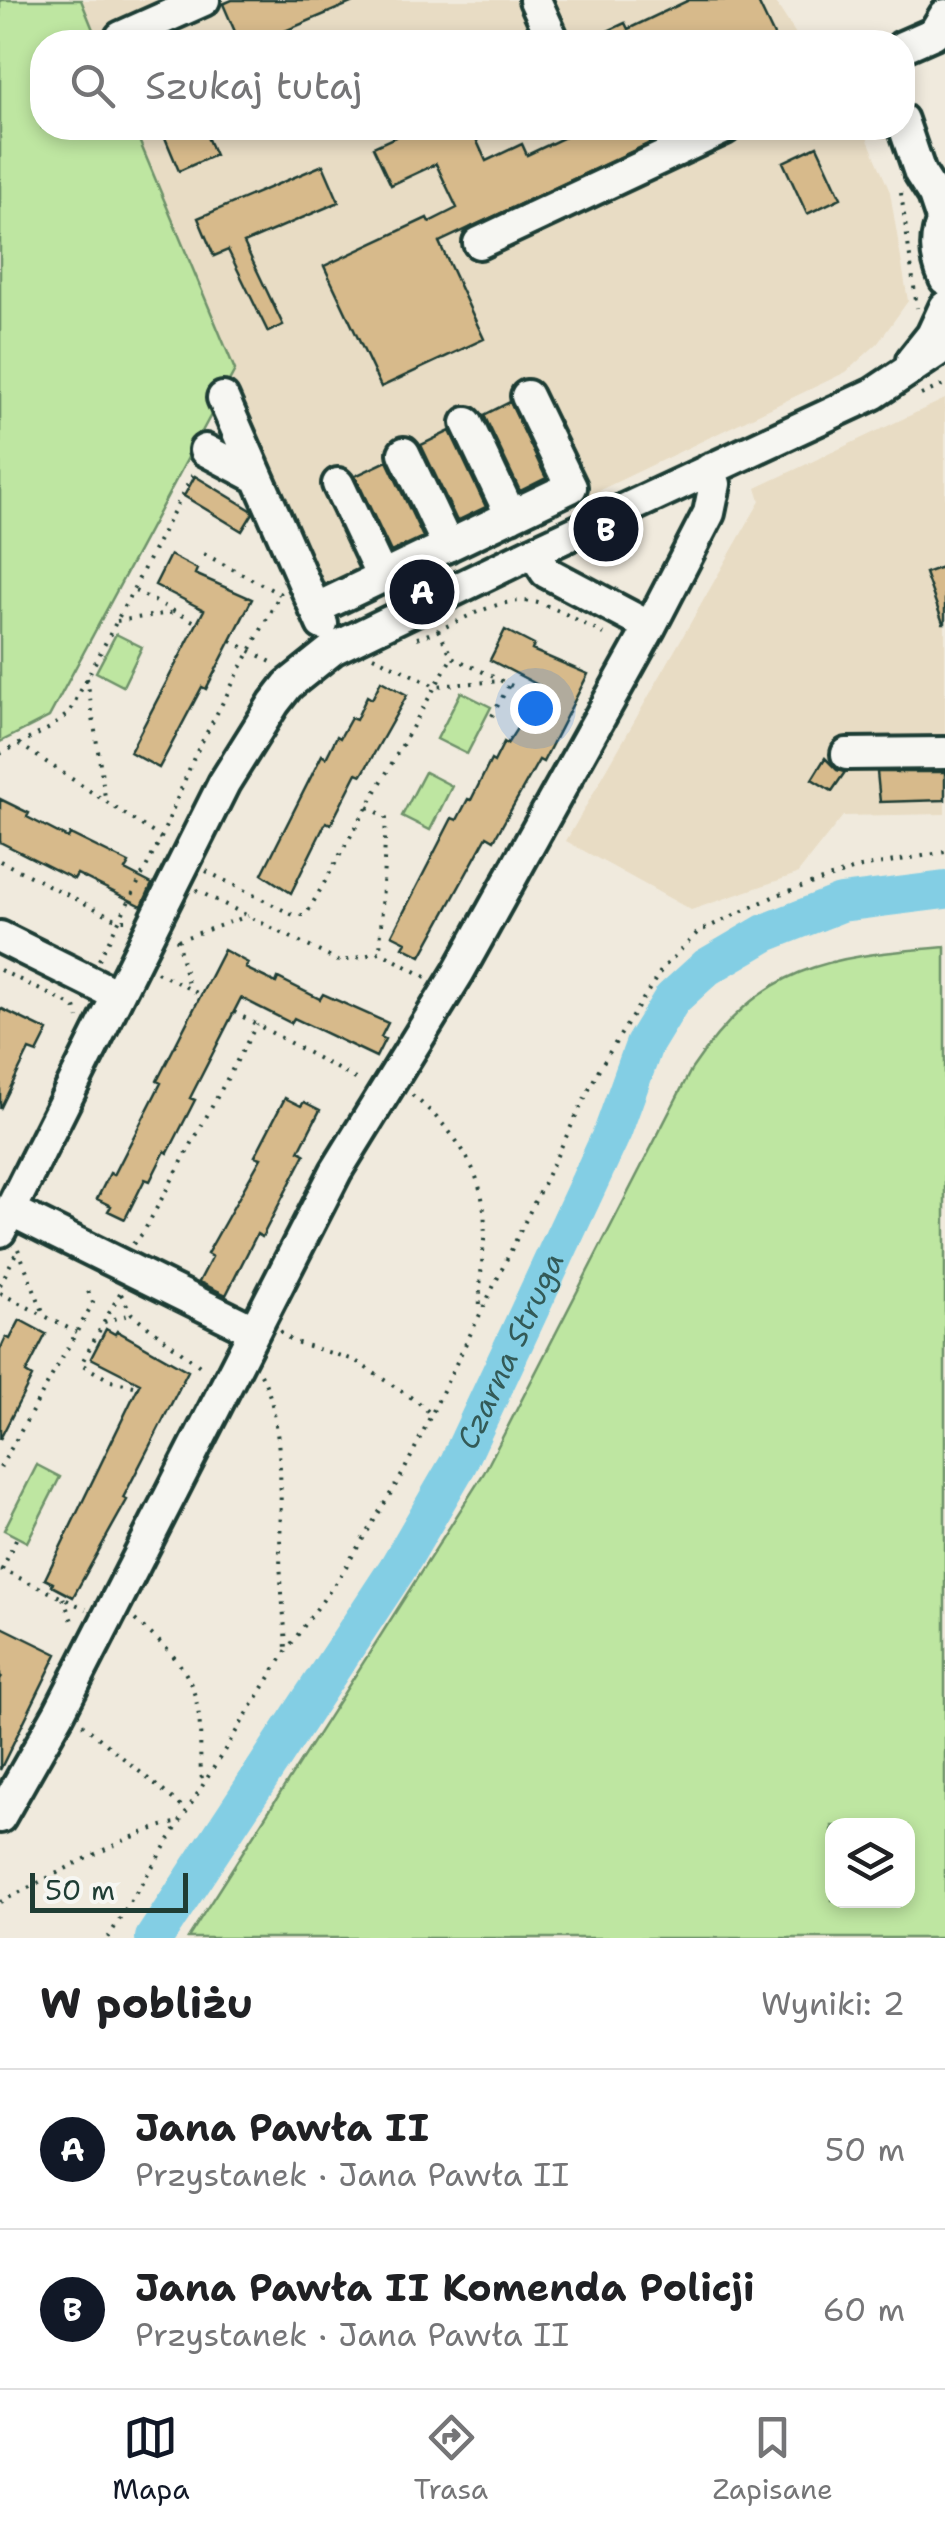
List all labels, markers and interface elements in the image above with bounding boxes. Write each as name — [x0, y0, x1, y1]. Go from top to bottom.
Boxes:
search box — [30, 30, 915, 140]
icon: search — [65, 58, 120, 113]
text: Szukaj tutaj — [145, 60, 362, 111]
pin: B — [574, 492, 638, 566]
pin: A — [390, 554, 454, 630]
your location — [510, 683, 561, 734]
water label: Czarna Struga — [447, 1246, 574, 1456]
map controls — [825, 1818, 915, 1908]
button: layers — [825, 1818, 915, 1908]
scale bar — [30, 1868, 188, 1912]
text: 50 m — [45, 1871, 115, 1909]
text: W pobliżu — [40, 1975, 253, 2031]
text: Wyniki: 2 — [761, 1982, 905, 2025]
text: Jana Pawła II — [135, 2102, 429, 2153]
text: A — [60, 2128, 85, 2171]
text: 50 m — [825, 2128, 905, 2171]
text: Przystanek · Jana Pawła II — [135, 2153, 569, 2196]
text: Jana Pawła II Komenda Policji — [135, 2262, 755, 2313]
text: B — [63, 2288, 82, 2331]
text: 60 m — [823, 2288, 905, 2331]
text: Przystanek · Jana Pawła II — [135, 2313, 569, 2356]
tab: Mapa — [112, 2410, 190, 2508]
tab: Trasa — [414, 2410, 488, 2508]
tab: Zapisane — [713, 2410, 833, 2508]

